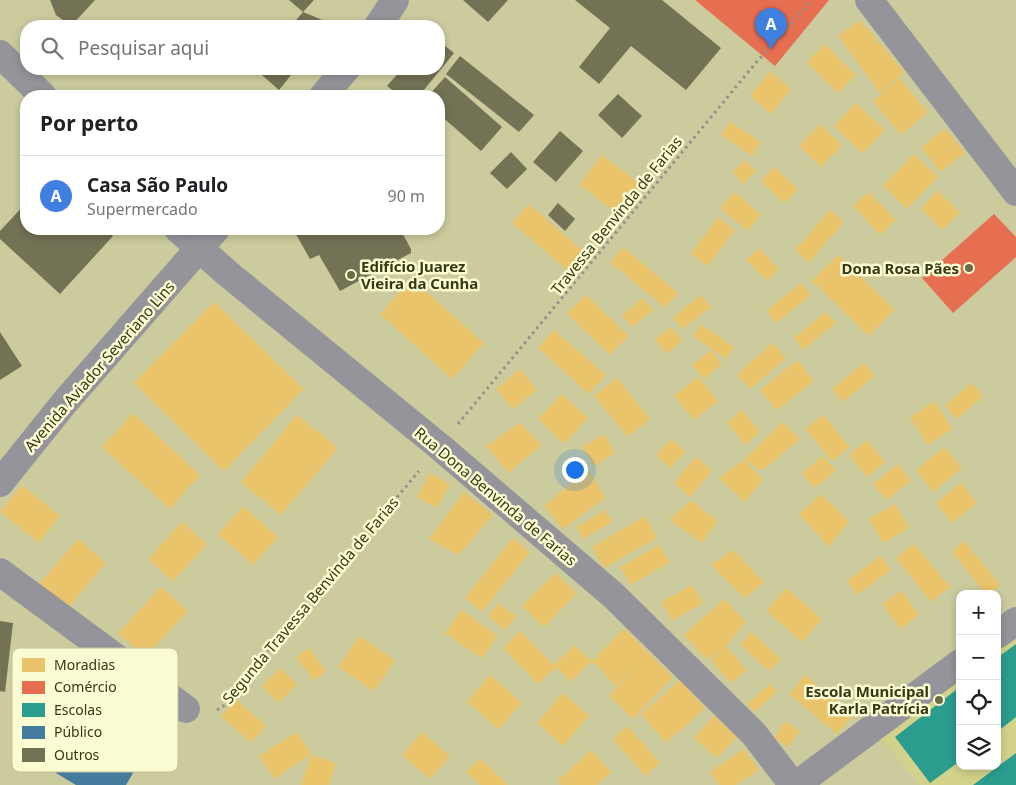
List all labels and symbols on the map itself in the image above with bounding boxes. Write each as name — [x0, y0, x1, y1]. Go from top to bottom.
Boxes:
pin: A — [755, 8, 787, 49]
street label: Travessa Benvinda de Farias — [546, 132, 686, 298]
place label: Edifício Juarez Vieira da Cunha — [361, 256, 478, 293]
place label: Dona Rosa Pães — [842, 258, 959, 278]
marker: Dona Rosa Pães — [963, 262, 975, 274]
marker: Edifício Juarez Vieira da Cunha — [345, 269, 357, 281]
street label: Avenida Aviador Severiano Lins — [19, 277, 179, 455]
street label: Rua Dona Benvinda de Farias — [411, 422, 581, 570]
your location — [562, 457, 588, 483]
street label: Segunda Travessa Benvinda de Farias — [218, 492, 402, 708]
legend — [12, 648, 178, 772]
text: Moradias — [54, 655, 116, 674]
text: Comércio — [54, 677, 117, 696]
place label: Escola Municipal Karla Patrícia — [805, 681, 929, 718]
marker: Escola Municipal Karla Patrícia — [933, 694, 945, 706]
text: Escolas — [54, 700, 102, 719]
text: Público — [54, 722, 102, 741]
text: Outros — [54, 745, 100, 764]

